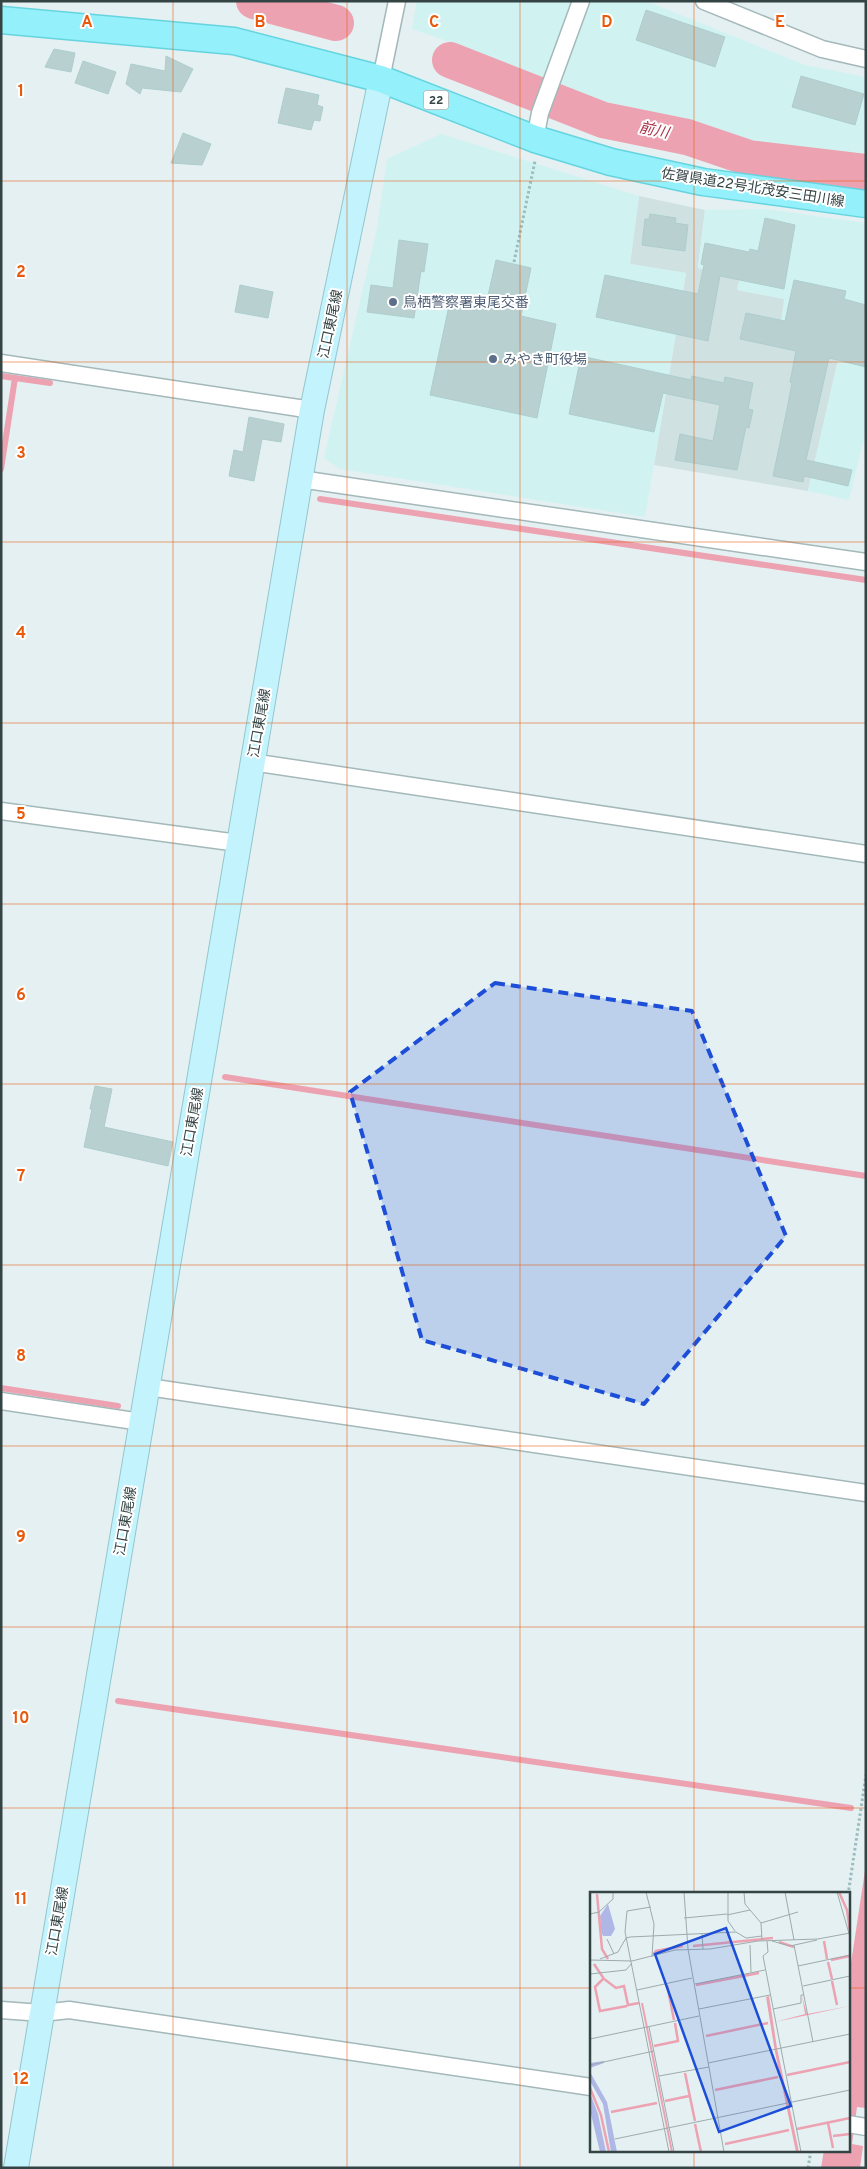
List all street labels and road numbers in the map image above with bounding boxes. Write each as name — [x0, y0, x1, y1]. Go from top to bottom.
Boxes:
road number: 22 — [424, 90, 448, 110]
street label: 佐賀県道22号北茂安三田川線 — [660, 165, 846, 211]
street label: 江口東尾線 — [316, 288, 347, 360]
street label: 江口東尾線 — [246, 687, 275, 759]
street label: 江口東尾線 — [179, 1086, 208, 1158]
street label: 江口東尾線 — [112, 1485, 141, 1557]
street label: 江口東尾線 — [44, 1885, 73, 1957]

